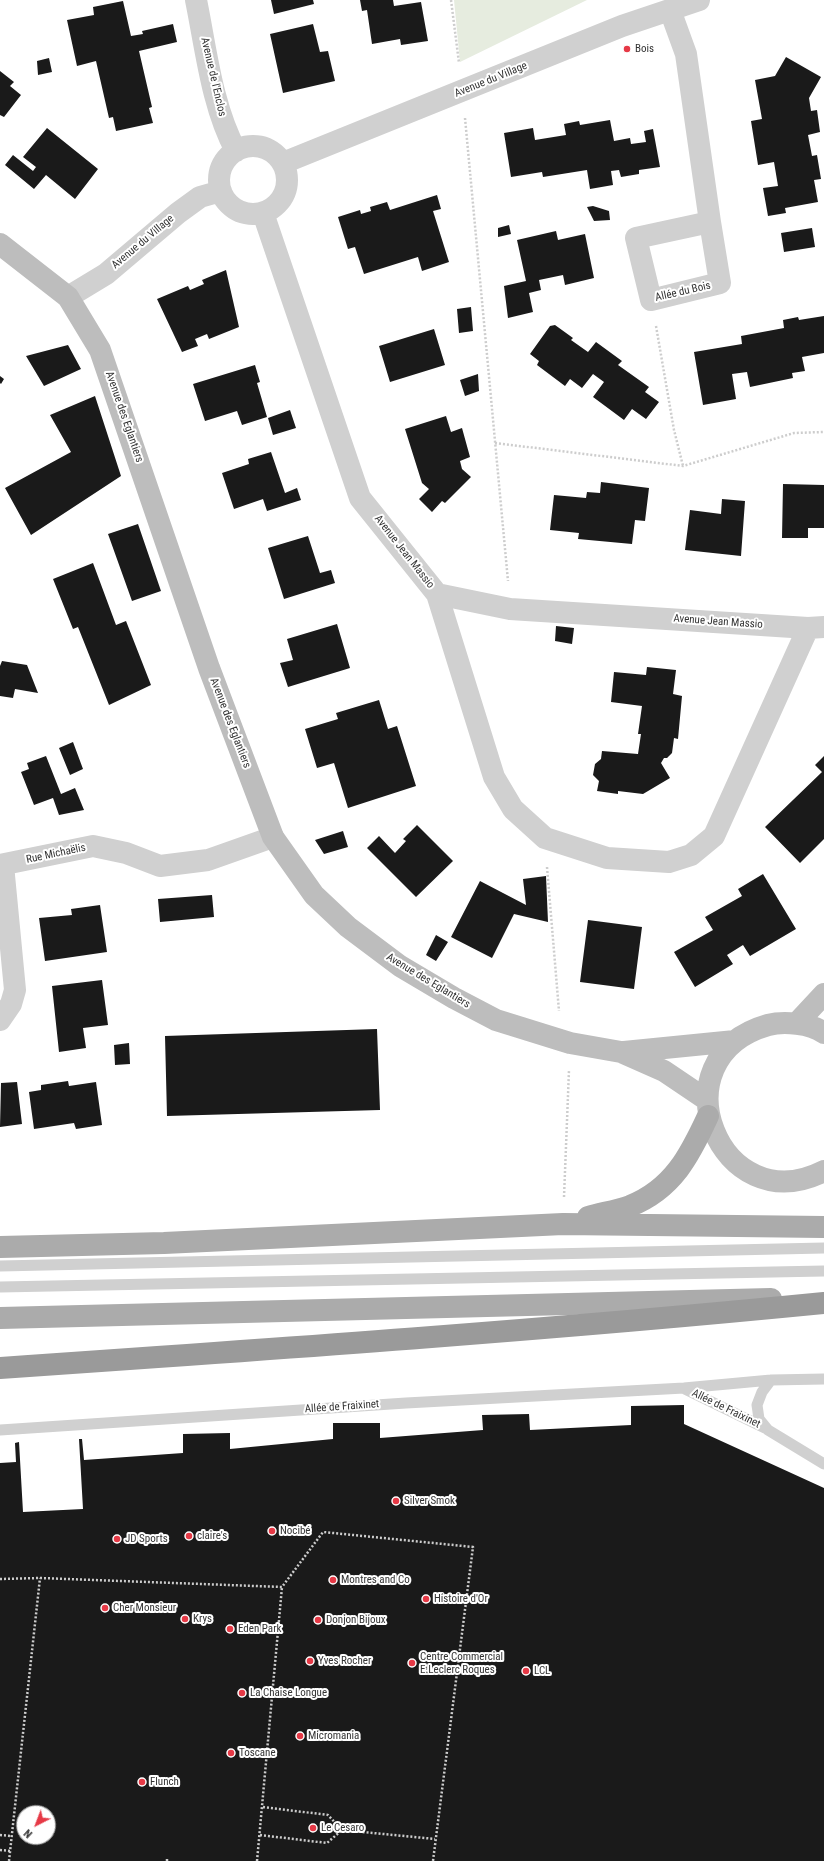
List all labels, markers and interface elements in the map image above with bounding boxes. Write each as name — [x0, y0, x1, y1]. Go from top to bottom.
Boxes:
street label: Avenue de l'Enclos — [197, 36, 229, 118]
place label: Bois — [635, 42, 654, 56]
marker: Bois — [622, 44, 632, 54]
street label: Avenue du Village — [453, 59, 529, 101]
street label: Avenue du Village — [109, 212, 177, 272]
street label: Allée du Bois — [654, 279, 712, 305]
street label: Avenue des Eglantiers — [102, 370, 146, 464]
street label: Avenue Jean Massio — [371, 513, 437, 591]
street label: Avenue Jean Massio — [673, 612, 763, 632]
street label: Avenue des Eglantiers — [207, 676, 253, 770]
street label: Rue Michaëlis — [25, 841, 87, 867]
street label: Avenue des Eglantiers — [384, 951, 472, 1011]
street label: Allée de Fraixinet — [690, 1387, 762, 1431]
street label: Allée de Fraixinet — [304, 1398, 380, 1416]
place label: Silver Smok — [404, 1494, 455, 1508]
marker: Silver Smok — [391, 1496, 401, 1506]
place label: Nocibé — [280, 1524, 311, 1538]
marker: Nocibé — [267, 1526, 277, 1536]
place label: claire's — [197, 1529, 227, 1543]
marker: claire's — [184, 1531, 194, 1541]
place label: JD Sports — [125, 1532, 168, 1546]
marker: JD Sports — [112, 1534, 122, 1544]
place label: Montres and Co — [341, 1573, 410, 1587]
marker: Montres and Co — [328, 1575, 338, 1585]
place label: Histoire d'Or — [434, 1592, 488, 1606]
marker: Histoire d'Or — [421, 1594, 431, 1604]
place label: Cher Monsieur — [113, 1601, 176, 1615]
marker: Cher Monsieur — [100, 1603, 110, 1613]
place label: Krys — [193, 1612, 212, 1626]
place label: Donjon Bijoux — [326, 1613, 386, 1627]
marker: Krys — [180, 1614, 190, 1624]
marker: Donjon Bijoux — [313, 1615, 323, 1625]
place label: Eden Park — [238, 1622, 281, 1636]
marker: Eden Park — [225, 1624, 235, 1634]
place label: Centre Commercial E.Leclerc Roques — [420, 1650, 503, 1676]
place label: Yves Rocher — [318, 1654, 371, 1668]
marker: Yves Rocher — [305, 1656, 315, 1666]
marker: Centre Commercial E.Leclerc Roques — [407, 1658, 417, 1668]
place label: LCL — [534, 1664, 550, 1678]
marker: LCL — [521, 1666, 531, 1676]
place label: La Chaise Longue — [250, 1686, 327, 1700]
marker: La Chaise Longue — [237, 1688, 247, 1698]
place label: Micromania — [308, 1729, 359, 1743]
marker: Micromania — [295, 1731, 305, 1741]
place label: Toscane — [239, 1746, 276, 1760]
marker: Toscane — [226, 1748, 236, 1758]
place label: Flunch — [150, 1775, 179, 1789]
marker: Flunch — [137, 1777, 147, 1787]
north arrow — [16, 1805, 56, 1845]
place label: Le Cesaro — [321, 1821, 364, 1835]
marker: Le Cesaro — [308, 1823, 318, 1833]
text: N — [21, 1826, 35, 1841]

